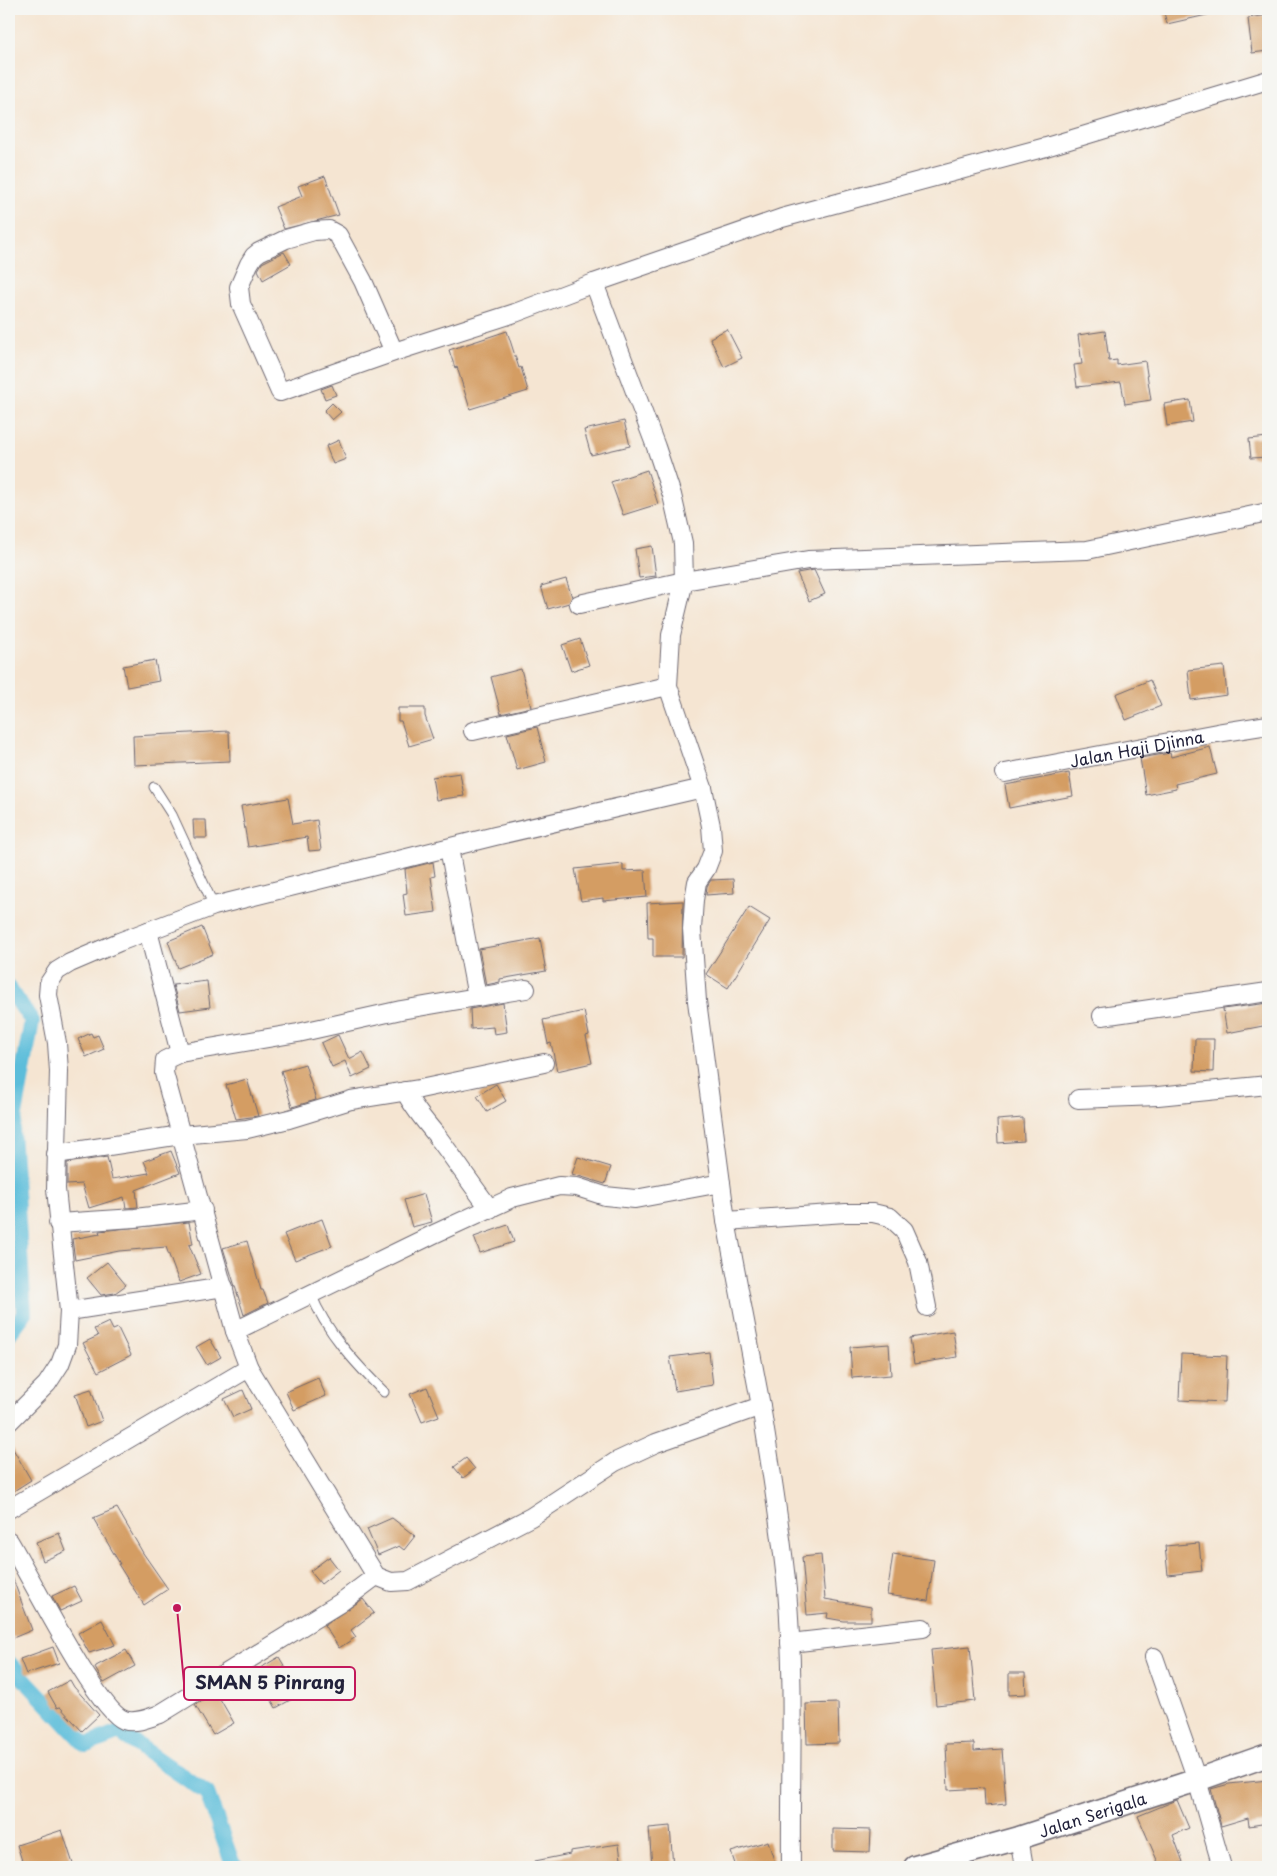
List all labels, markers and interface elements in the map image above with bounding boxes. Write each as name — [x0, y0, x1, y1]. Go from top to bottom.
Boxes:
street label: Jalan Haji Djinna — [1068, 724, 1206, 773]
callout: SMAN 5 Pinrang — [184, 1667, 355, 1700]
text: SMAN 5 Pinrang — [195, 1668, 345, 1695]
street label: Jalan Serigala — [1035, 1785, 1149, 1843]

